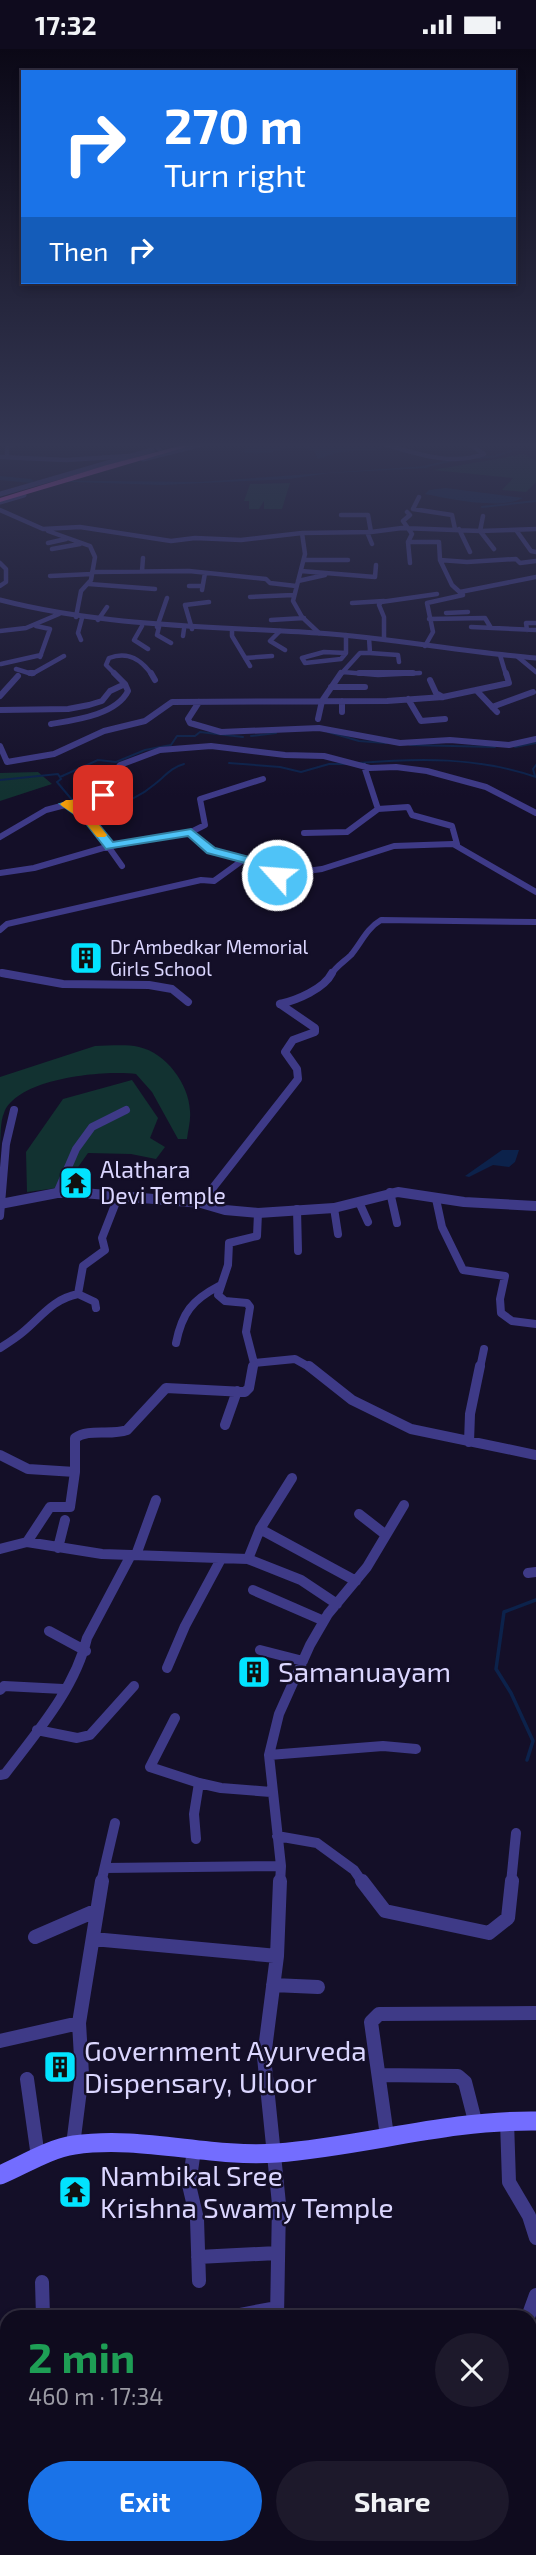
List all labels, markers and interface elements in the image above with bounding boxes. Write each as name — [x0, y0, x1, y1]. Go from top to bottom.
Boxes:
text: 17:32 — [35, 9, 97, 40]
text: 270 m — [164, 95, 303, 154]
icon: right — [49, 98, 140, 189]
text: Turn right — [164, 155, 306, 193]
icon: right — [122, 231, 160, 269]
text: Then — [49, 235, 108, 266]
pin — [73, 765, 133, 825]
icon: arrive — [84, 776, 122, 814]
position arrow — [240, 838, 314, 912]
place label: Dr Ambedkar Memorial Girls School — [110, 935, 309, 980]
building icon: Dr Ambedkar Memorial Girls School — [67, 939, 105, 977]
place label: Alathara Devi Temple — [100, 1155, 226, 1209]
temple icon: Alathara Devi Temple — [57, 1164, 95, 1202]
building icon: Samanuayam — [235, 1653, 273, 1691]
place label: Samanuayam — [278, 1654, 451, 1688]
place label: Government Ayurveda Dispensary, Ulloor — [84, 2033, 367, 2099]
building icon: Government Ayurveda Dispensary, Ulloor — [41, 2048, 79, 2086]
place label: Nambikal Sree Krishna Swamy Temple — [100, 2158, 394, 2224]
temple icon: Nambikal Sree Krishna Swamy Temple — [56, 2173, 94, 2211]
text: 2 min — [28, 2331, 135, 2381]
button: close — [435, 2333, 509, 2407]
text: 460 m · 17:34 — [28, 2382, 163, 2410]
button: Exit — [28, 2461, 262, 2541]
button: Share — [276, 2461, 509, 2541]

